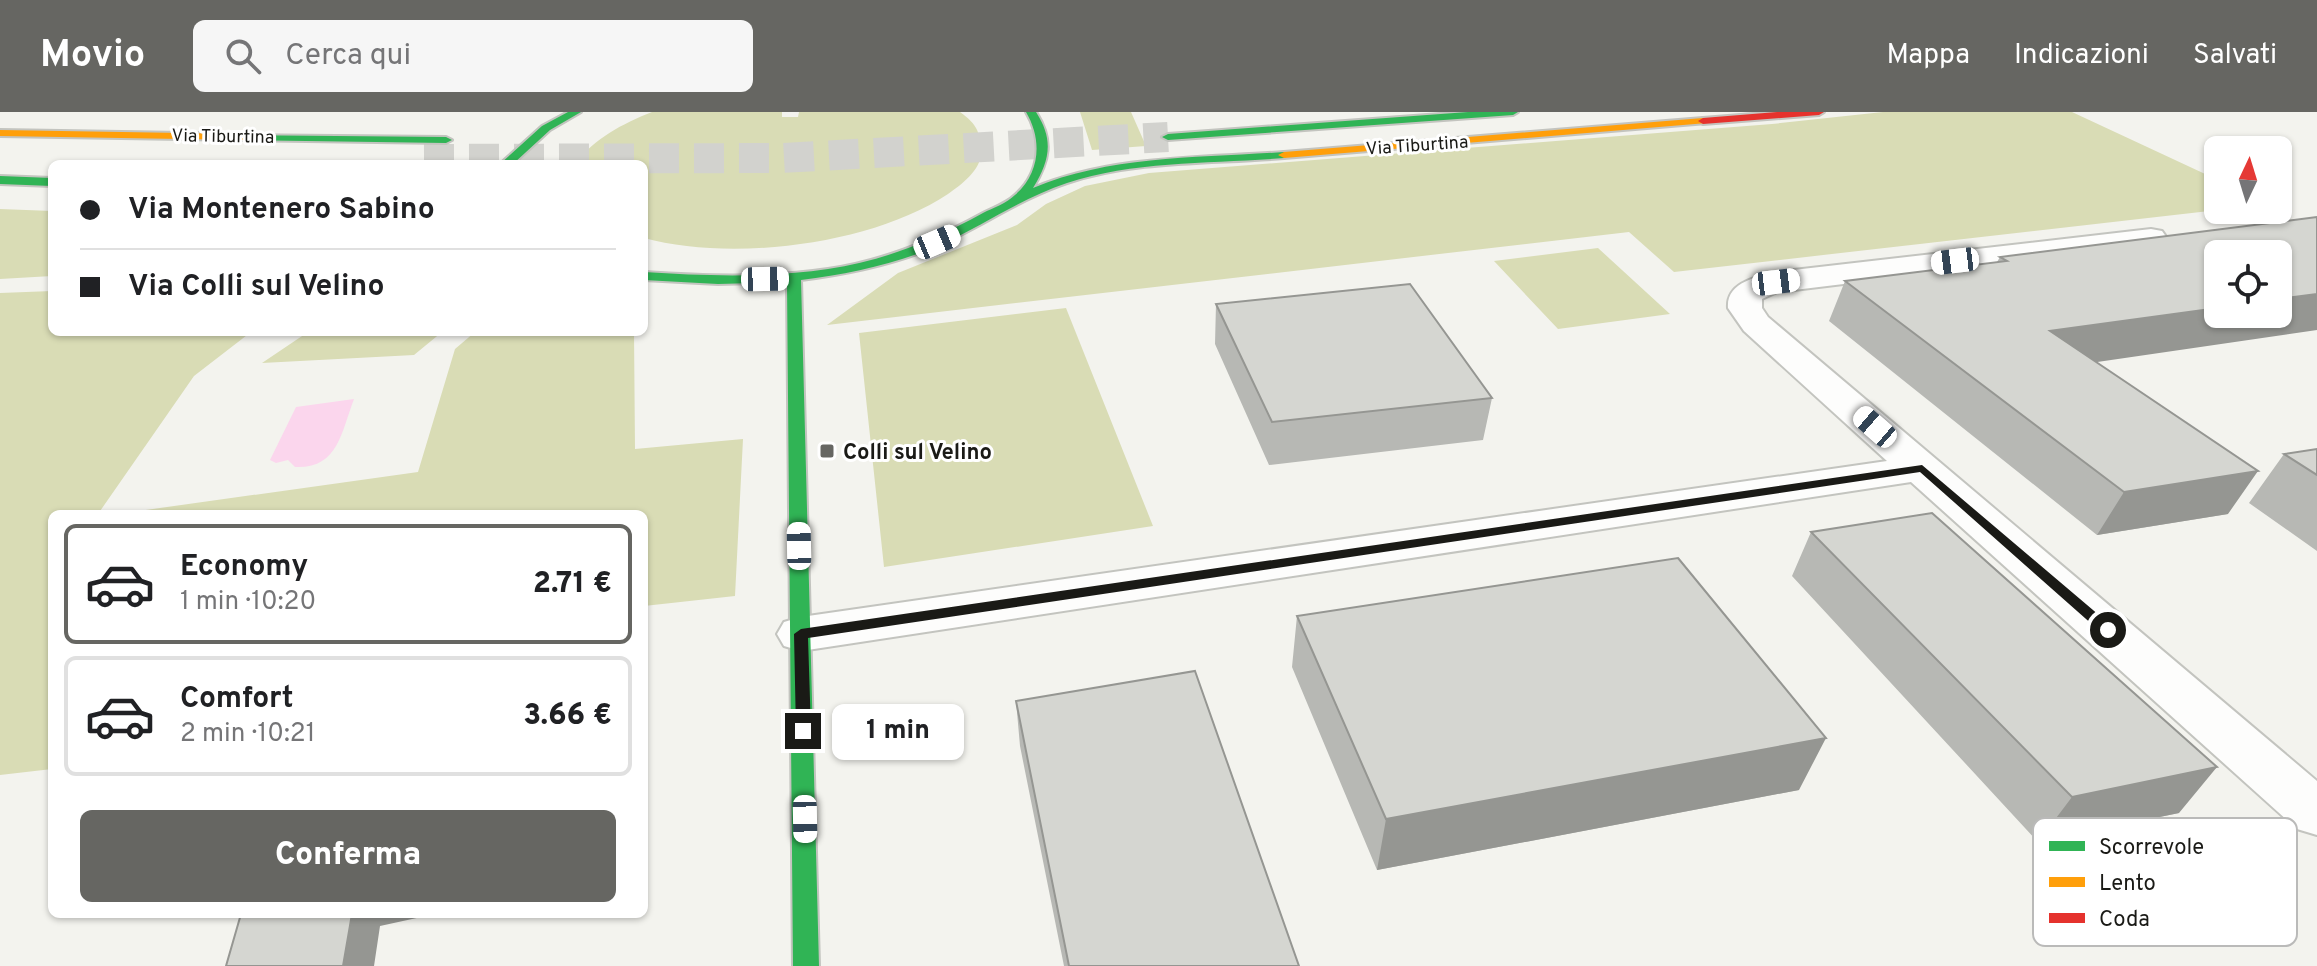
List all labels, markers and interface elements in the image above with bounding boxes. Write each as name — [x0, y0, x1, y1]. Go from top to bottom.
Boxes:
search box — [193, 20, 753, 92]
text: Movio — [40, 32, 145, 81]
icon: search — [221, 34, 265, 78]
text: Cerca qui — [285, 38, 411, 75]
text: Mappa — [1887, 38, 1970, 74]
text: Indicazioni — [2014, 38, 2149, 74]
text: Salvati — [2193, 38, 2277, 74]
street label: Via Tiburtina — [171, 125, 275, 150]
street label: Via Tiburtina — [1365, 131, 1469, 162]
north arrow — [2204, 136, 2292, 224]
map controls — [2204, 136, 2292, 328]
text: Via Montenero Sabino — [128, 192, 435, 229]
car — [910, 222, 964, 262]
button: locate — [2204, 240, 2292, 328]
car — [1930, 246, 1980, 276]
car — [741, 267, 789, 291]
car — [1751, 267, 1801, 297]
text: Via Colli sul Velino — [128, 269, 384, 306]
car — [1849, 402, 1901, 452]
place label: Colli sul Velino — [843, 440, 992, 467]
marker: Colli sul Velino — [818, 442, 836, 460]
car — [787, 522, 811, 570]
icon: car — [84, 548, 156, 620]
text: Economy — [180, 549, 308, 586]
text: 2.71 € — [533, 566, 612, 603]
text: 1 min · 10:20 — [180, 586, 316, 619]
route start — [2090, 612, 2126, 648]
icon: car — [84, 680, 156, 752]
text: Comfort — [180, 681, 293, 718]
text: 3.66 € — [523, 698, 612, 735]
callout: 1 min — [831, 703, 963, 759]
route end — [785, 713, 821, 749]
text: 1 min — [866, 715, 930, 748]
text: 2 min · 10:21 — [180, 718, 315, 751]
car — [793, 795, 817, 843]
button: Conferma — [80, 810, 616, 902]
legend — [2033, 818, 2297, 946]
text: Scorrevole — [2099, 835, 2204, 862]
text: Lento — [2099, 871, 2156, 898]
text: Coda — [2099, 907, 2150, 934]

